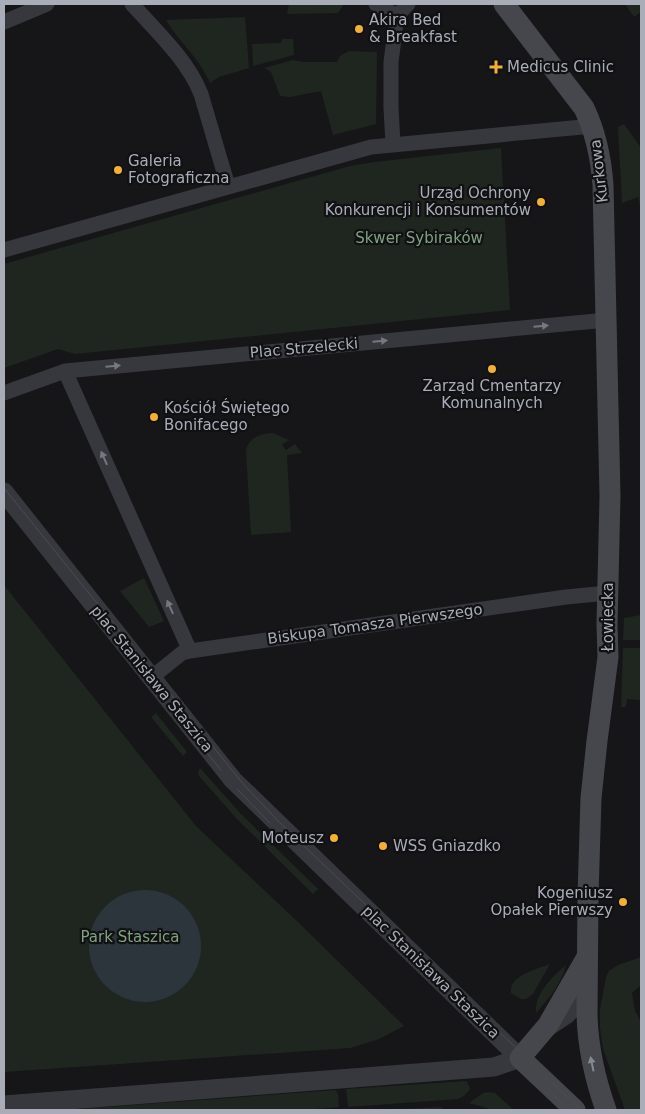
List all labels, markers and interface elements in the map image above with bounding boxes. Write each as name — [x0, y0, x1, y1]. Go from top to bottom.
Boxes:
place label: Akira Bed & Breakfast — [369, 11, 457, 46]
marker: Akira Bed & Breakfast — [353, 23, 365, 35]
place label: Medicus Clinic — [507, 58, 614, 76]
marker: Medicus Clinic — [489, 60, 503, 74]
street label: Kurkowa — [586, 138, 612, 204]
place label: Galeria Fotograficzna — [128, 152, 229, 187]
marker: Galeria Fotograficzna — [112, 164, 124, 176]
place label: Urząd Ochrony Konkurencji i Konsumentów — [325, 184, 531, 219]
marker: Urząd Ochrony Konkurencji i Konsumentów — [535, 196, 547, 208]
park label: Skwer Sybiraków — [355, 229, 483, 247]
one-way arrow — [534, 321, 550, 329]
street label: Plac Strzelecki — [249, 334, 359, 362]
one-way arrow — [372, 337, 388, 345]
one-way arrow — [106, 362, 122, 370]
marker: Zarząd Cmentarzy Komunalnych — [486, 363, 498, 375]
place label: Zarząd Cmentarzy Komunalnych — [423, 377, 562, 412]
place label: Kościół Świętego Bonifacego — [164, 398, 290, 434]
marker: Kościół Świętego Bonifacego — [148, 411, 160, 423]
one-way arrow — [99, 451, 107, 465]
street label: Łowiecka — [599, 582, 617, 653]
one-way arrow — [166, 600, 174, 614]
street label: Biskupa Tomasza Pierwszego — [266, 600, 484, 648]
street label: plac Stanisława Staszica — [87, 602, 217, 756]
place label: Moteusz — [262, 829, 324, 847]
marker: Moteusz — [328, 832, 340, 844]
place label: WSS Gniazdko — [393, 837, 501, 855]
marker: WSS Gniazdko — [377, 840, 389, 852]
place label: Kogeniusz Opałek Pierwszy — [490, 884, 613, 919]
marker: Kogeniusz Opałek Pierwszy — [617, 896, 629, 908]
street label: plac Stanisława Staszica — [359, 902, 503, 1042]
park label: Park Staszica — [80, 928, 180, 946]
one-way arrow — [588, 1056, 596, 1071]

